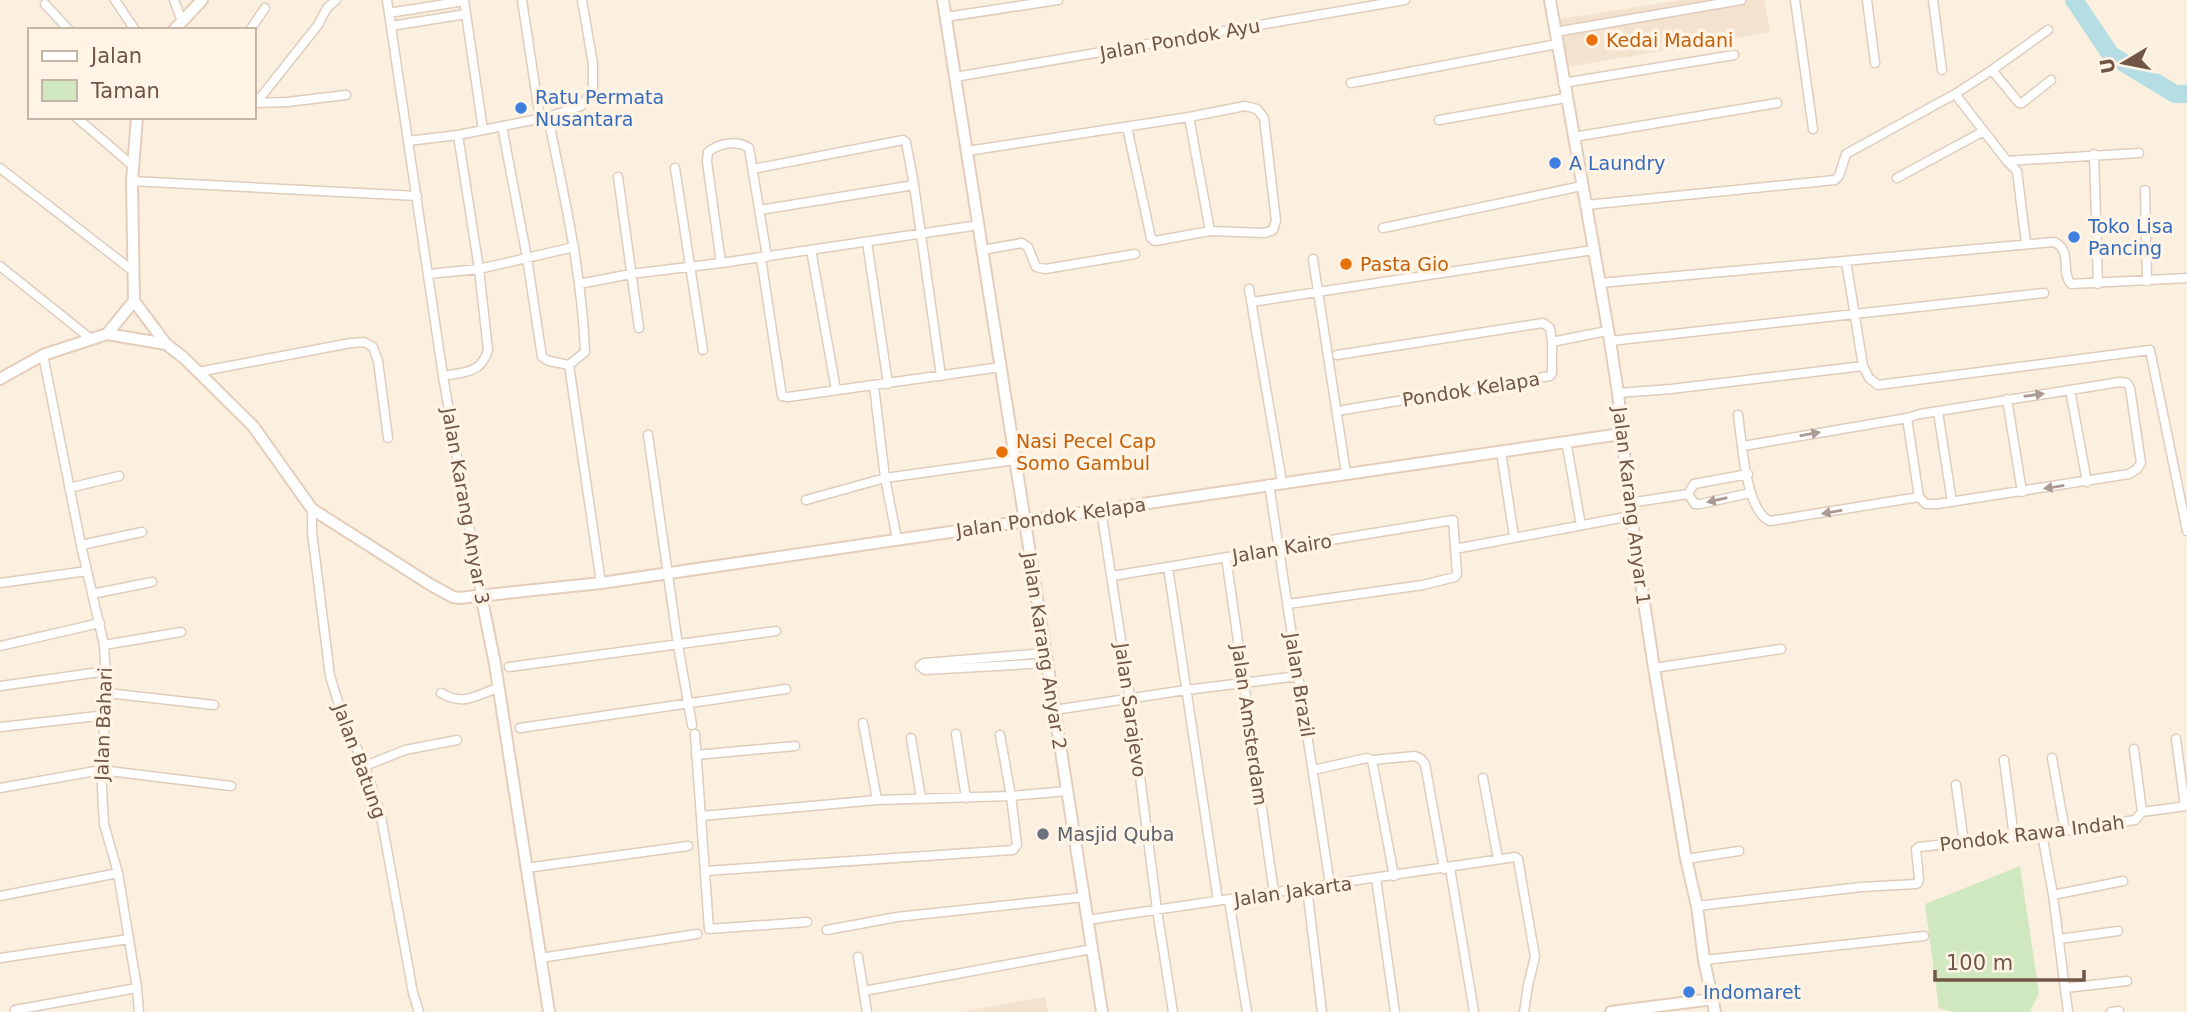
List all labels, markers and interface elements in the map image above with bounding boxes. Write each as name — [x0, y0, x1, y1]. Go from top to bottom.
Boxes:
street label: Jalan Pondok Ayu — [1097, 14, 1262, 64]
legend — [28, 28, 256, 119]
north arrow — [2089, 28, 2159, 98]
place label: Kedai Madani — [1606, 29, 1733, 51]
marker: Kedai Madani — [1584, 32, 1600, 48]
text: Jalan — [89, 44, 142, 68]
text: U — [2095, 56, 2119, 75]
text: Taman — [90, 79, 160, 103]
place label: Ratu Permata Nusantara — [535, 86, 664, 130]
marker: Ratu Permata Nusantara — [513, 100, 529, 116]
place label: A Laundry — [1569, 152, 1665, 174]
marker: A Laundry — [1547, 155, 1563, 171]
place label: Toko Lisa Pancing — [2087, 215, 2173, 259]
marker: Toko Lisa Pancing — [2066, 229, 2082, 245]
place label: Pasta Gio — [1360, 253, 1449, 275]
marker: Pasta Gio — [1338, 256, 1354, 272]
street label: Pondok Kelapa — [1401, 367, 1541, 411]
one-way arrow — [2023, 389, 2045, 400]
street label: Jalan Karang Anyar 3 — [438, 405, 494, 606]
street label: Jalan Karang Anyar 1 — [1609, 405, 1655, 606]
one-way arrow — [1799, 428, 1821, 439]
place label: Nasi Pecel Cap Somo Gambul — [1016, 430, 1156, 474]
marker: Nasi Pecel Cap Somo Gambul — [994, 444, 1010, 460]
one-way arrow — [2043, 482, 2065, 493]
street label: Jalan Pondok Kelapa — [954, 493, 1147, 541]
one-way arrow — [1706, 495, 1728, 506]
one-way arrow — [1820, 507, 1842, 518]
street label: Jalan Kairo — [1230, 529, 1333, 567]
street label: Jalan Karang Anyar 2 — [1018, 550, 1071, 751]
street label: Jalan Brazil — [1281, 630, 1319, 739]
street label: Jalan Sarajevo — [1111, 641, 1151, 778]
street label: Jalan Amsterdam — [1228, 642, 1272, 807]
street label: Jalan Bahari — [90, 667, 116, 782]
street label: Jalan Batung — [329, 700, 391, 821]
street label: Pondok Rawa Indah — [1938, 811, 2126, 855]
place label: Masjid Quba — [1057, 823, 1174, 845]
marker: Masjid Quba — [1035, 826, 1051, 842]
street label: Jalan Jakarta — [1232, 872, 1353, 910]
scale bar — [1935, 939, 2084, 983]
text: 100 m — [1946, 951, 2013, 975]
place label: Indomaret — [1703, 981, 1801, 1003]
marker: Indomaret — [1681, 984, 1697, 1000]

